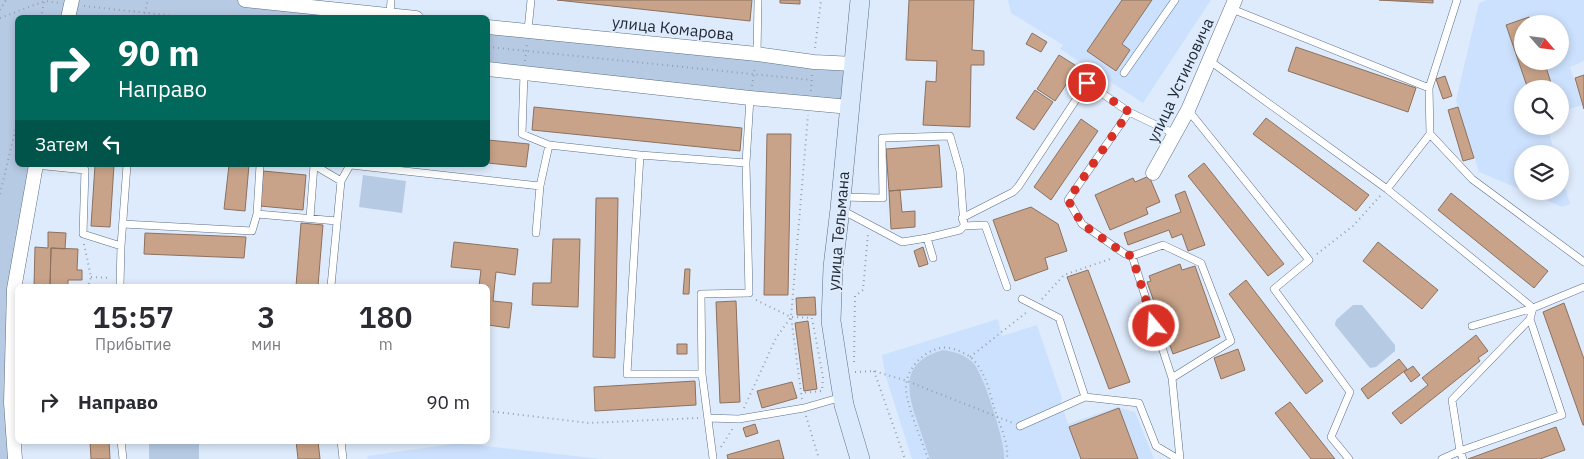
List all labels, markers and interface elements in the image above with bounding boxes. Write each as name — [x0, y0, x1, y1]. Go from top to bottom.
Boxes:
street label: улица Комарова — [611, 12, 735, 44]
street label: улица Устиновича — [1142, 14, 1218, 146]
north arrow — [1514, 15, 1569, 70]
map controls — [1514, 15, 1569, 200]
text: 90 m — [118, 30, 200, 76]
icon: right — [35, 35, 100, 100]
pin — [1066, 62, 1108, 104]
icon: arrive — [1073, 69, 1101, 97]
text: Направо — [118, 74, 207, 103]
button: search — [1514, 80, 1569, 135]
icon: left — [98, 130, 126, 158]
text: Затем — [35, 132, 88, 156]
button: layers — [1514, 145, 1569, 200]
street label: улица Тельмана — [823, 170, 853, 292]
text: 15:57 — [92, 297, 174, 336]
text: 3 — [257, 297, 275, 336]
text: 180 — [359, 297, 413, 336]
position arrow — [1127, 299, 1179, 351]
text: Прибытие — [95, 334, 171, 354]
text: мин — [251, 334, 281, 354]
text: m — [379, 334, 393, 354]
icon: right — [35, 388, 63, 416]
text: Направо — [78, 390, 158, 414]
text: 90 m — [426, 390, 470, 414]

